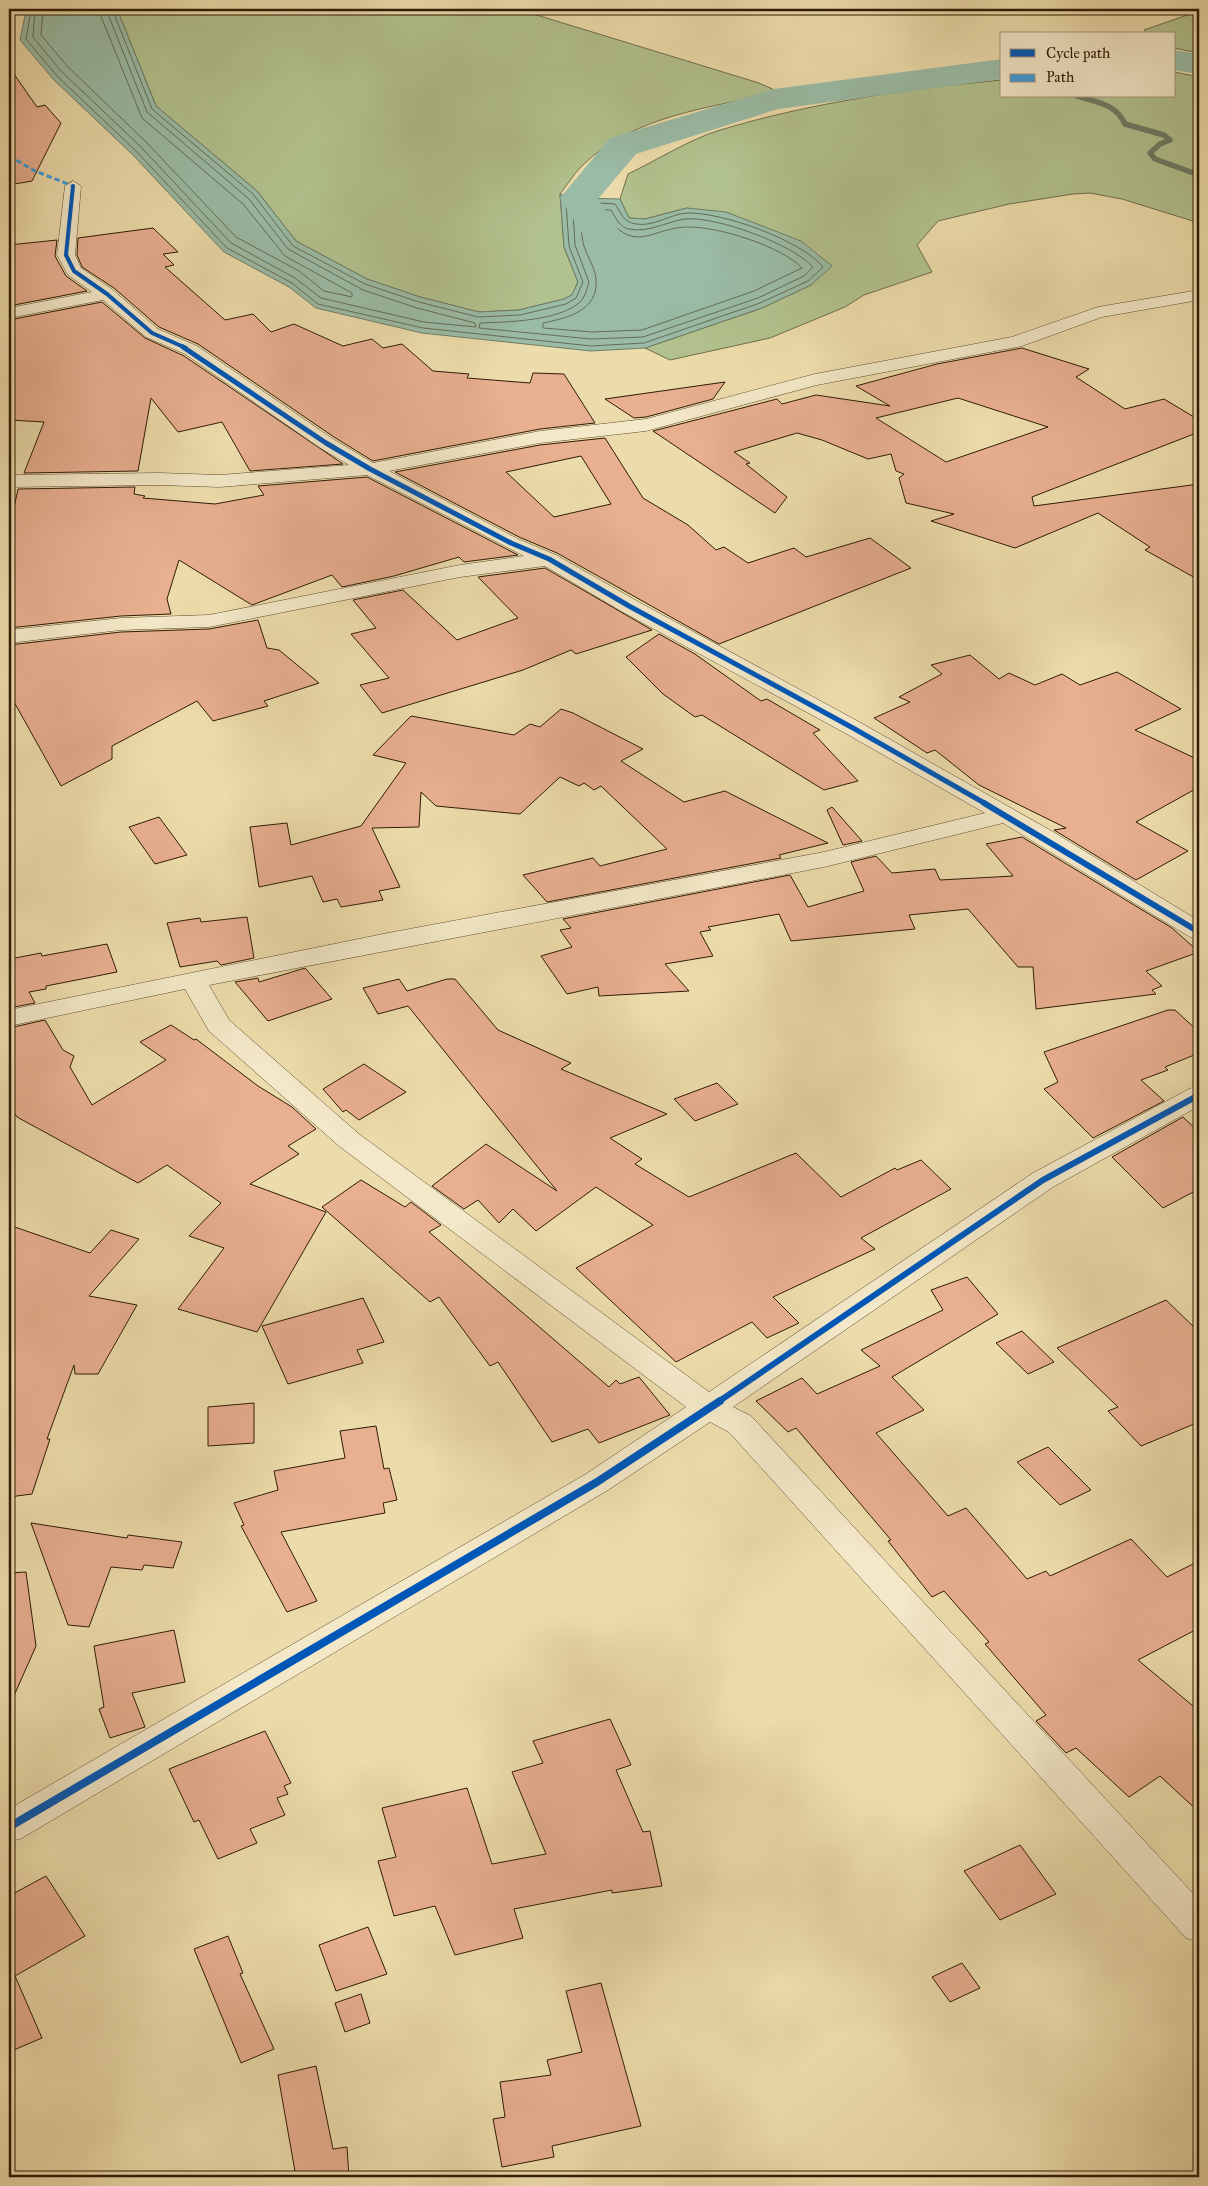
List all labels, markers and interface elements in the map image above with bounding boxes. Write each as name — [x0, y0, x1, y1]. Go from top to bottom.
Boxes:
legend — [1000, 32, 1176, 98]
text: Cycle path — [1046, 44, 1111, 62]
text: Path — [1046, 68, 1075, 86]

